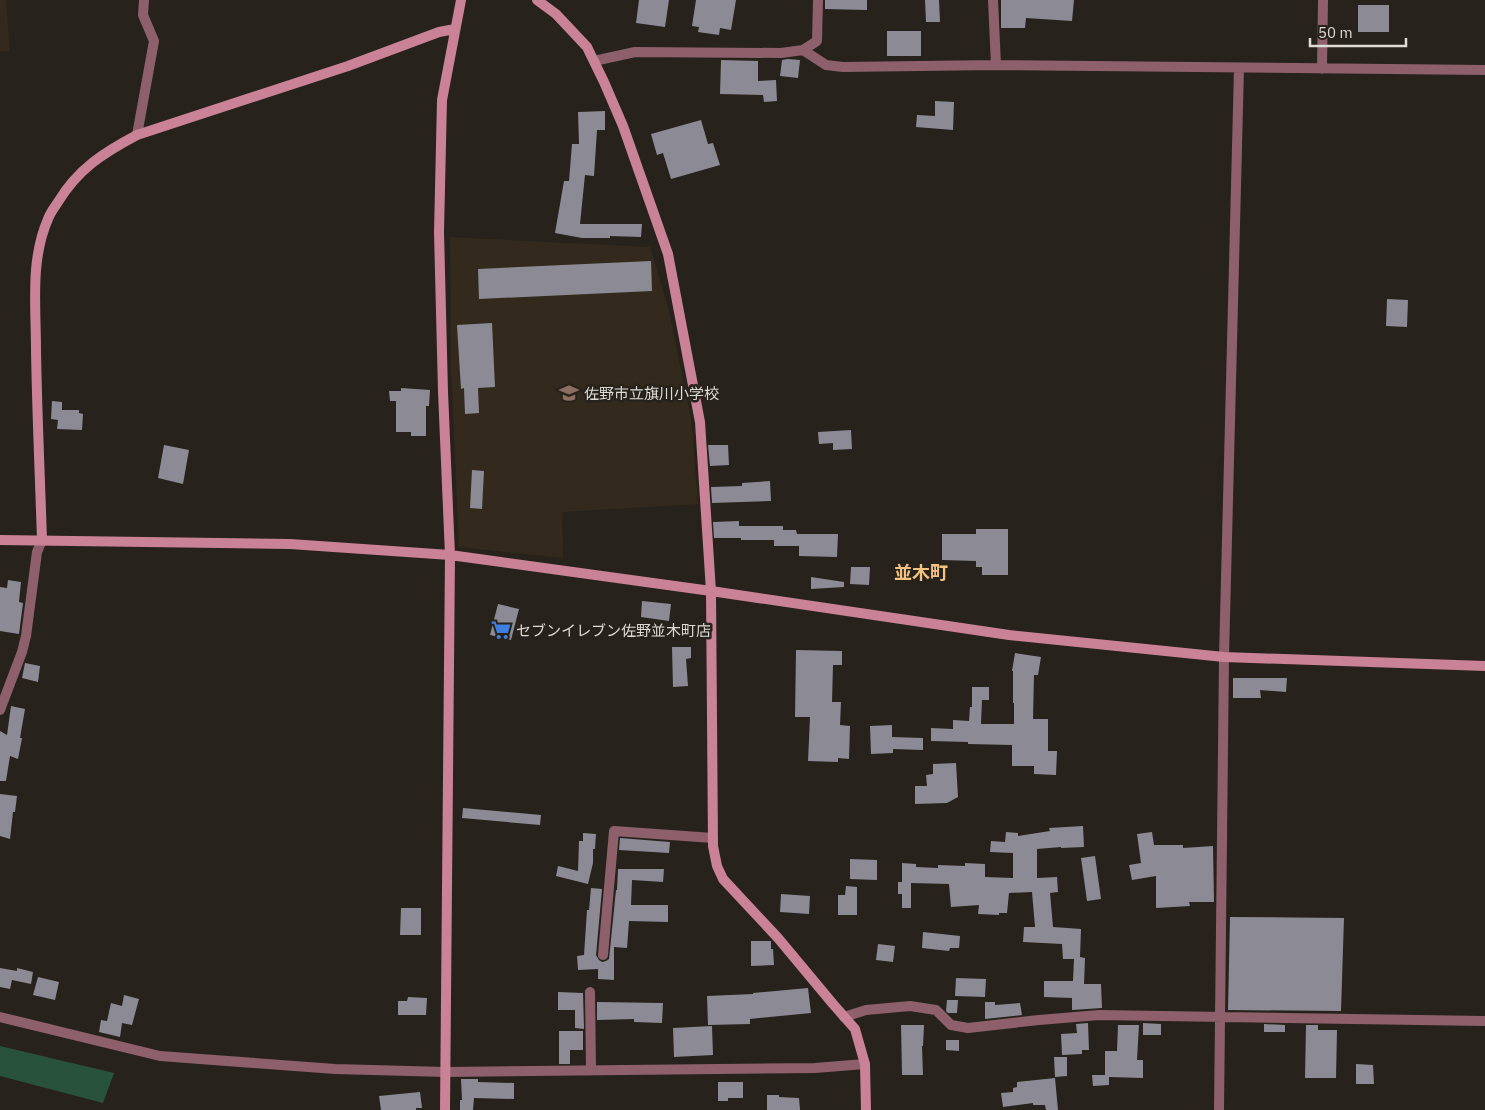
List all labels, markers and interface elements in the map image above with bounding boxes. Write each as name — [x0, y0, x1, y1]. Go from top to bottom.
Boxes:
scale bar — [1310, 15, 1406, 47]
text: 50 m — [1318, 23, 1353, 42]
school or university icon: 佐野市立旗川小学校 — [558, 382, 580, 404]
place label: 佐野市立旗川小学校 — [584, 384, 719, 403]
district label: 並木町 — [894, 561, 948, 584]
supermarket icon: セブンイレブン佐野並木町店 — [490, 619, 512, 641]
place label: セブンイレブン佐野並木町店 — [516, 621, 711, 640]

